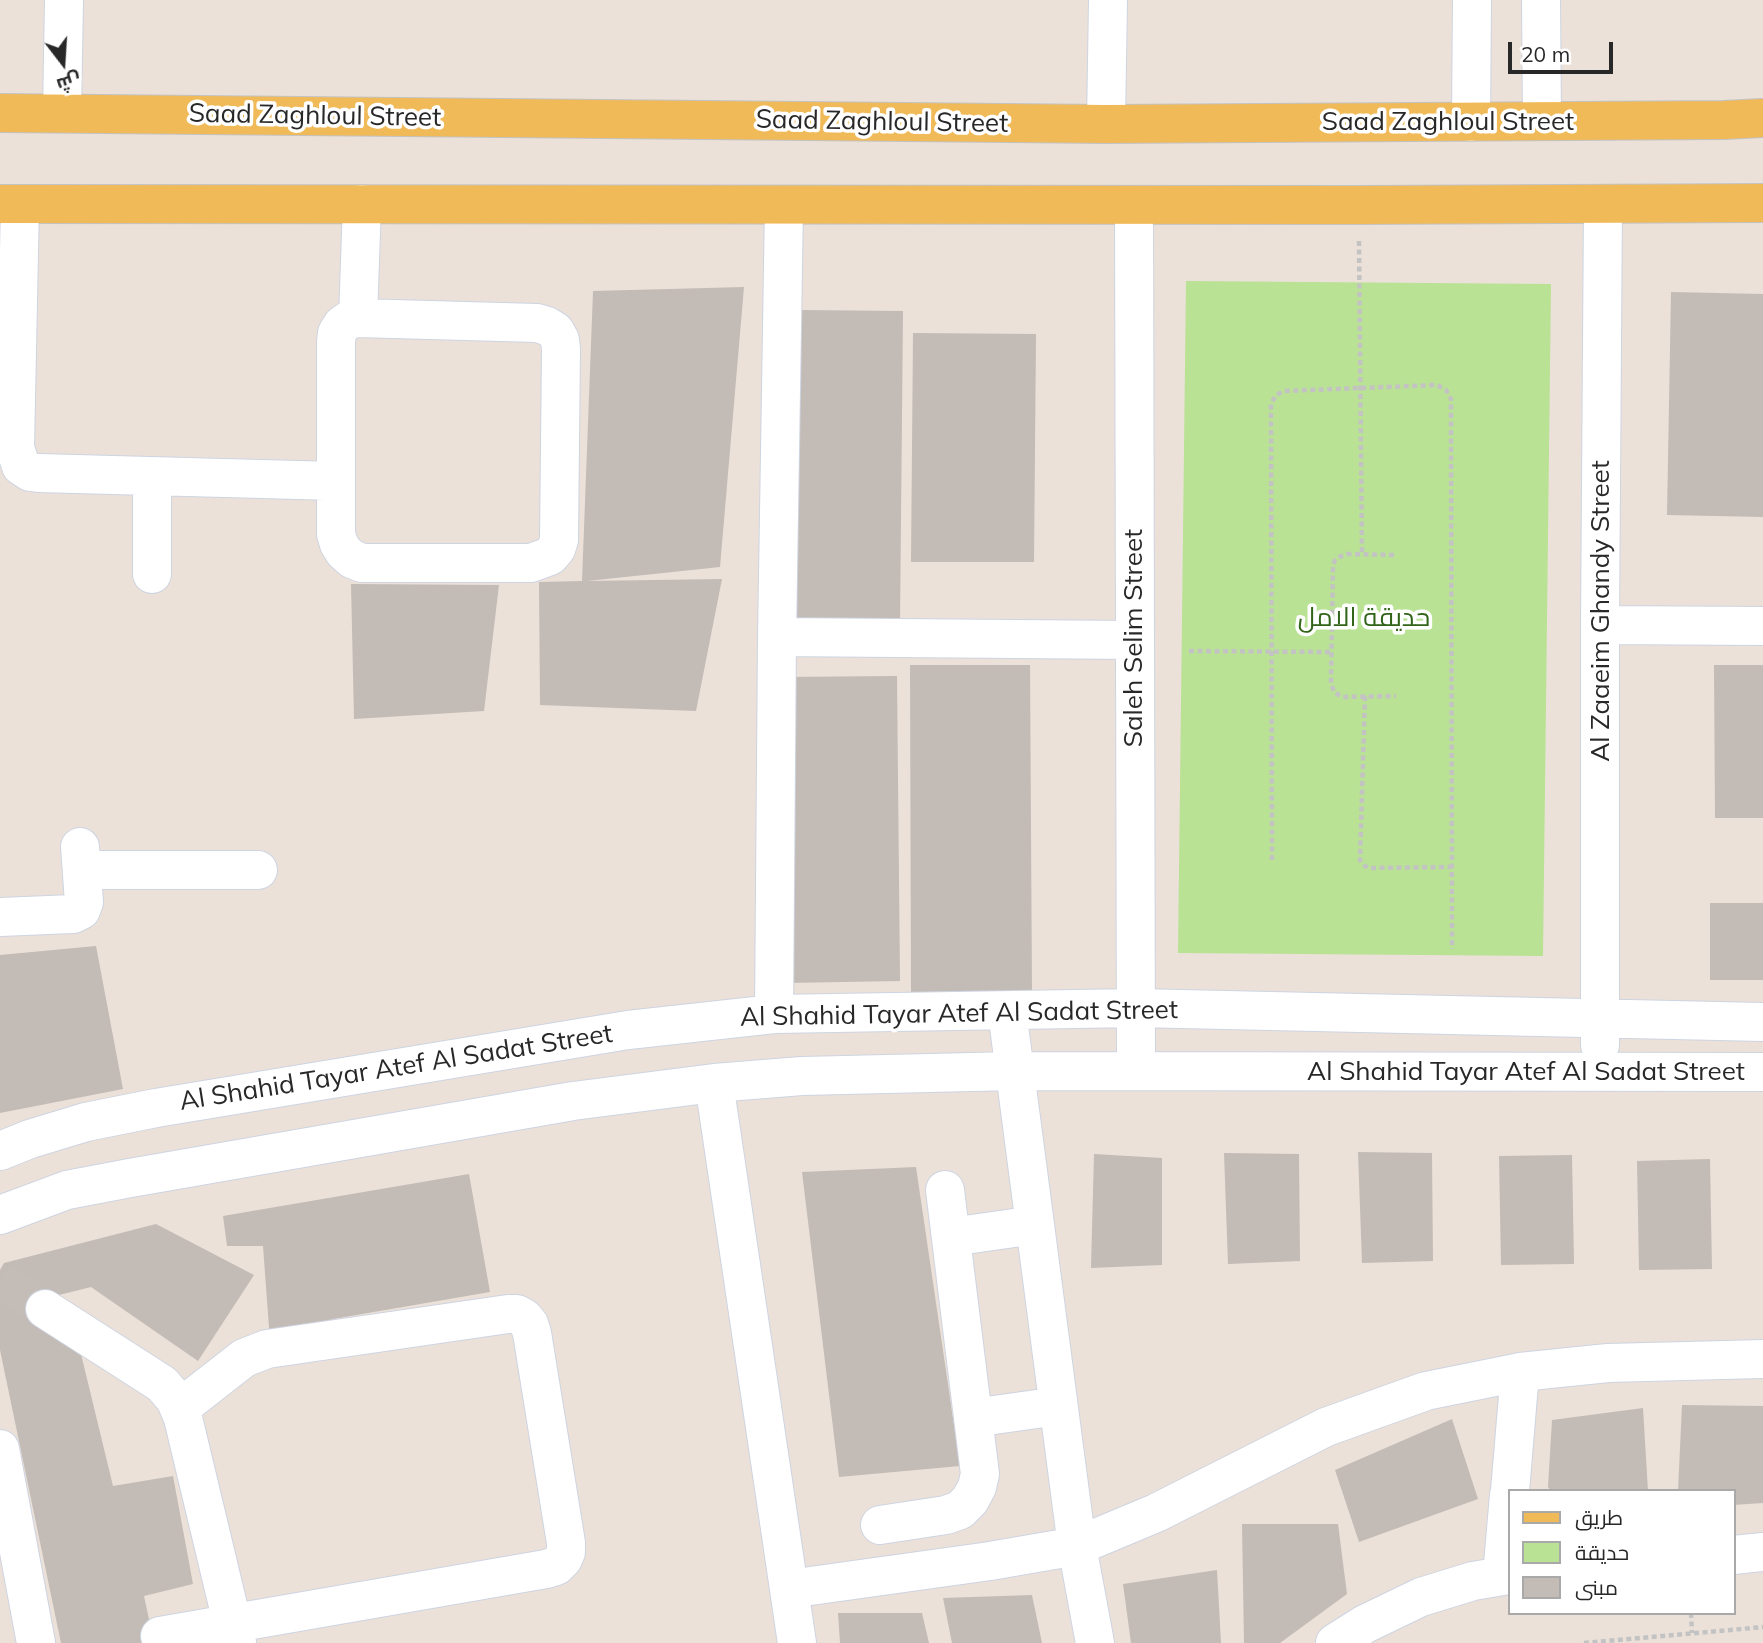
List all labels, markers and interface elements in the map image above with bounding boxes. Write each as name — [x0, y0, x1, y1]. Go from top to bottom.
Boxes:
north arrow — [28, 28, 98, 98]
scale bar — [1511, 28, 1616, 72]
text: 20 m — [1521, 41, 1570, 67]
text: ش — [54, 68, 84, 98]
street label: Saad Zaghloul Street — [189, 98, 441, 134]
street label: Saad Zaghloul Street — [756, 104, 1008, 140]
street label: Saad Zaghloul Street — [1322, 106, 1574, 138]
street label: Al Zaaeim Ghandy Street — [1585, 460, 1617, 762]
street label: Saleh Selim Street — [1118, 529, 1150, 747]
park label: حديقة الامل — [1298, 602, 1430, 634]
street label: Al Shahid Tayar Atef Al Sadat Street — [740, 995, 1178, 1033]
street label: Al Shahid Tayar Atef Al Sadat Street — [177, 1018, 615, 1118]
street label: Al Shahid Tayar Atef Al Sadat Street — [1307, 1056, 1745, 1088]
legend — [1508, 1489, 1735, 1615]
text: طريق — [1575, 1504, 1623, 1530]
text: حديقة — [1575, 1539, 1629, 1565]
text: مبنى — [1575, 1574, 1618, 1600]

